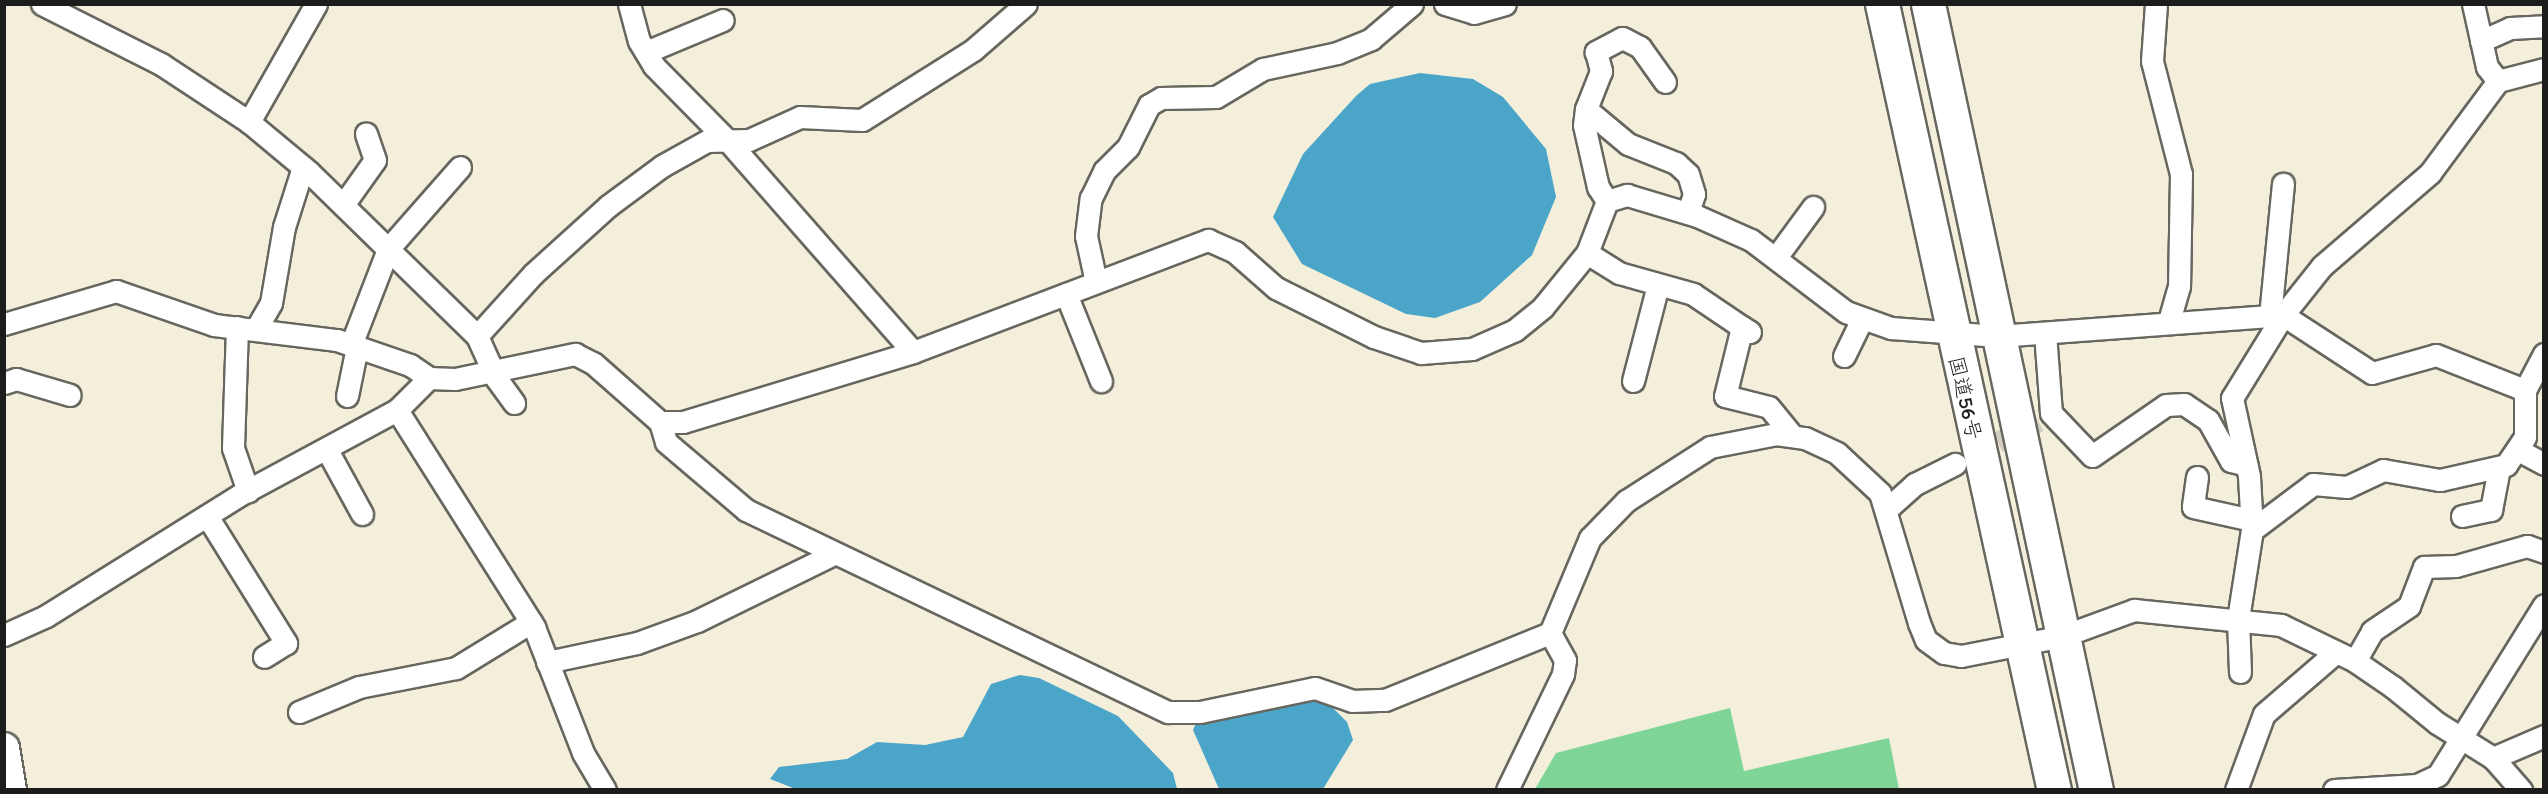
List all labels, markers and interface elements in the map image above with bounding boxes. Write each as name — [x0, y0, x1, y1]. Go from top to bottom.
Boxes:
street label: 国道56号 — [1943, 354, 1987, 442]

